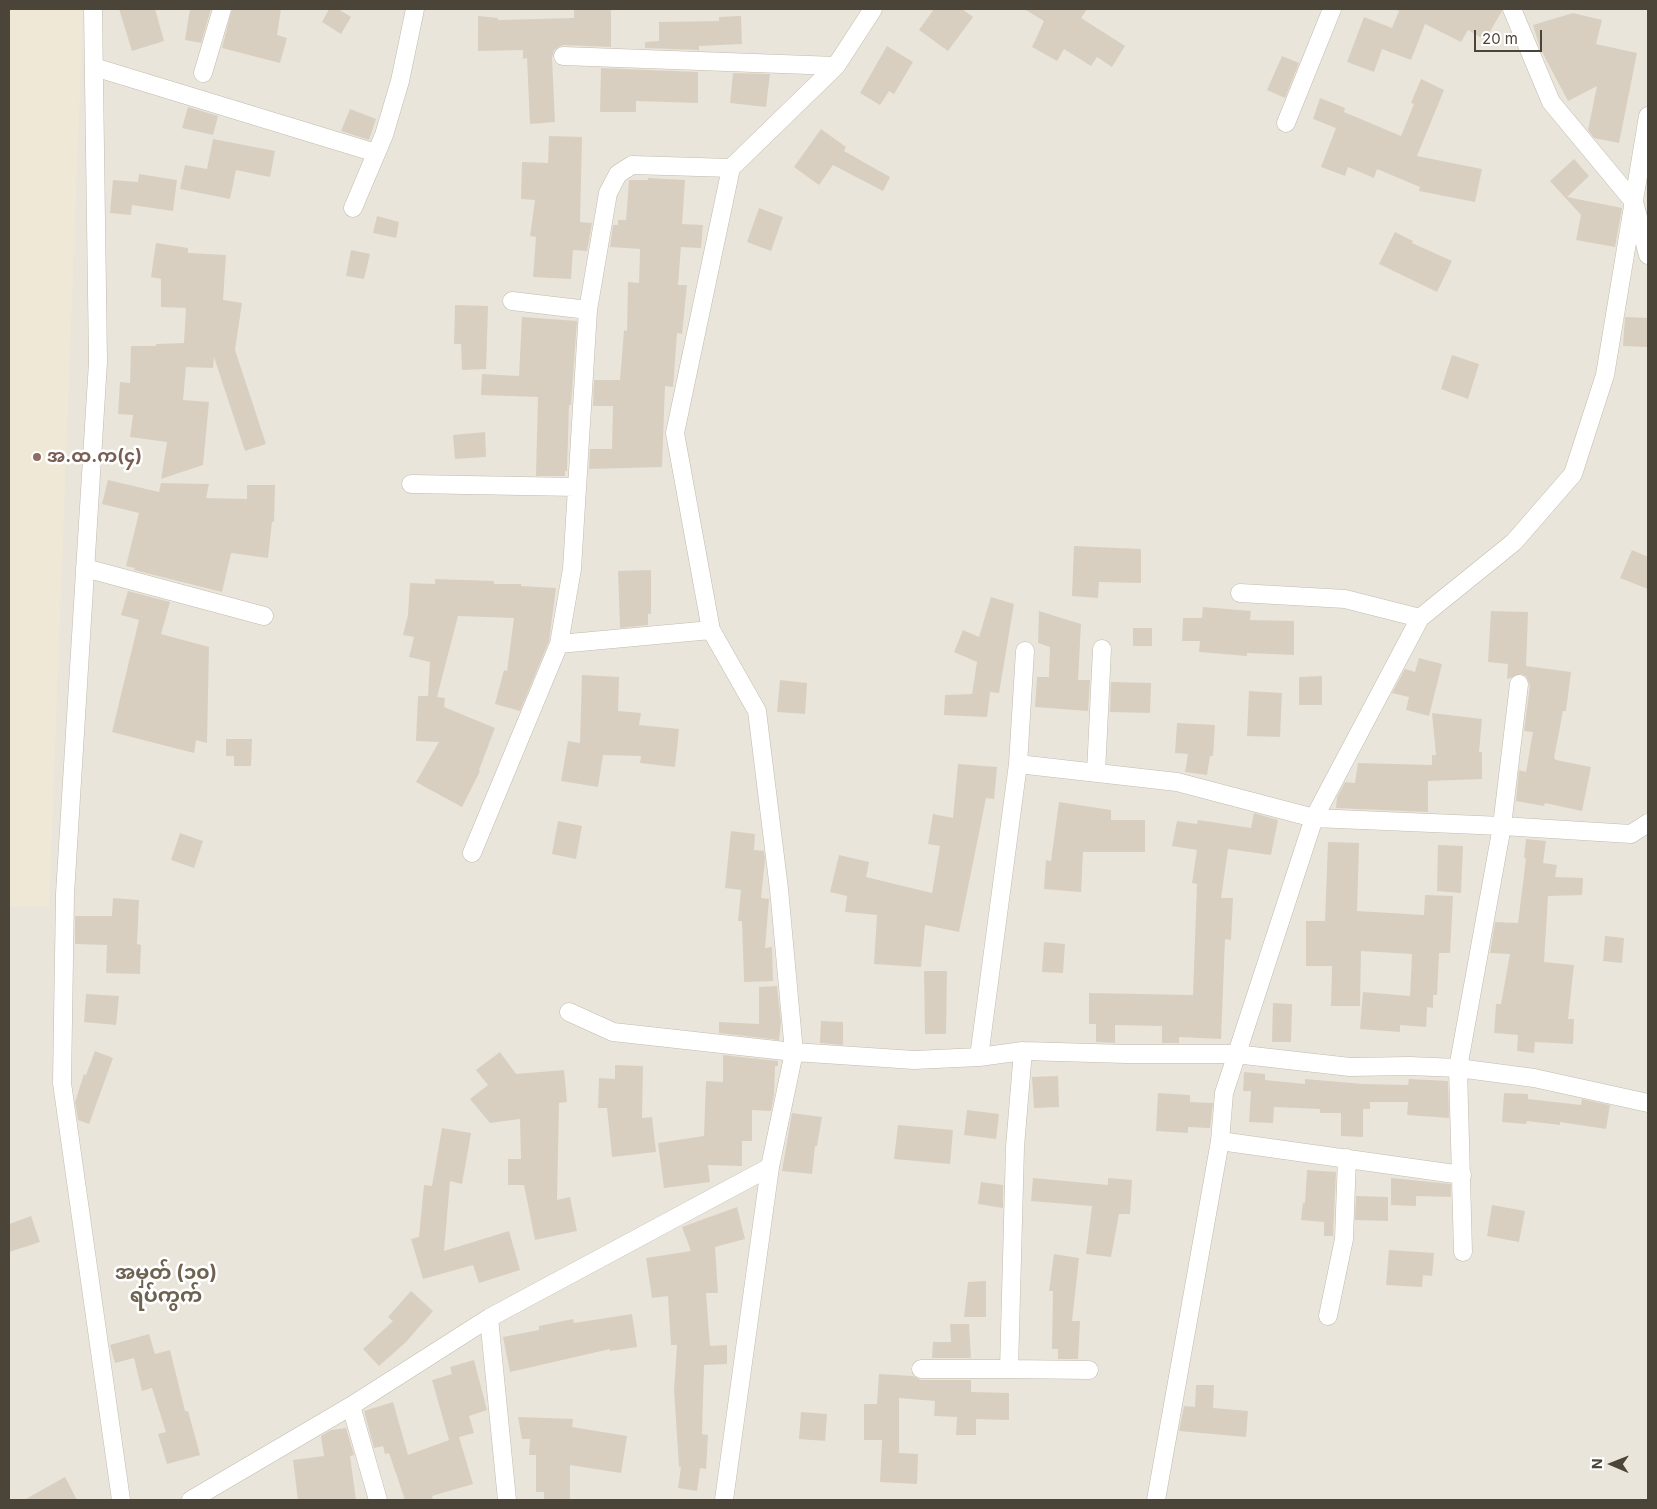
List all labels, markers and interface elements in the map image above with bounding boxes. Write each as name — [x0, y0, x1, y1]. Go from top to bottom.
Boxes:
scale bar — [1477, 20, 1544, 52]
text: 20 m — [1482, 29, 1518, 48]
place label: အ.ထ.က(၄) — [47, 446, 142, 468]
marker: အ.ထ.က(၄) — [31, 451, 43, 463]
district label: အမှတ် (၁၀) ရပ်ကွက် — [115, 1261, 217, 1308]
north arrow — [1587, 1439, 1637, 1489]
text: N — [1588, 1458, 1605, 1469]

